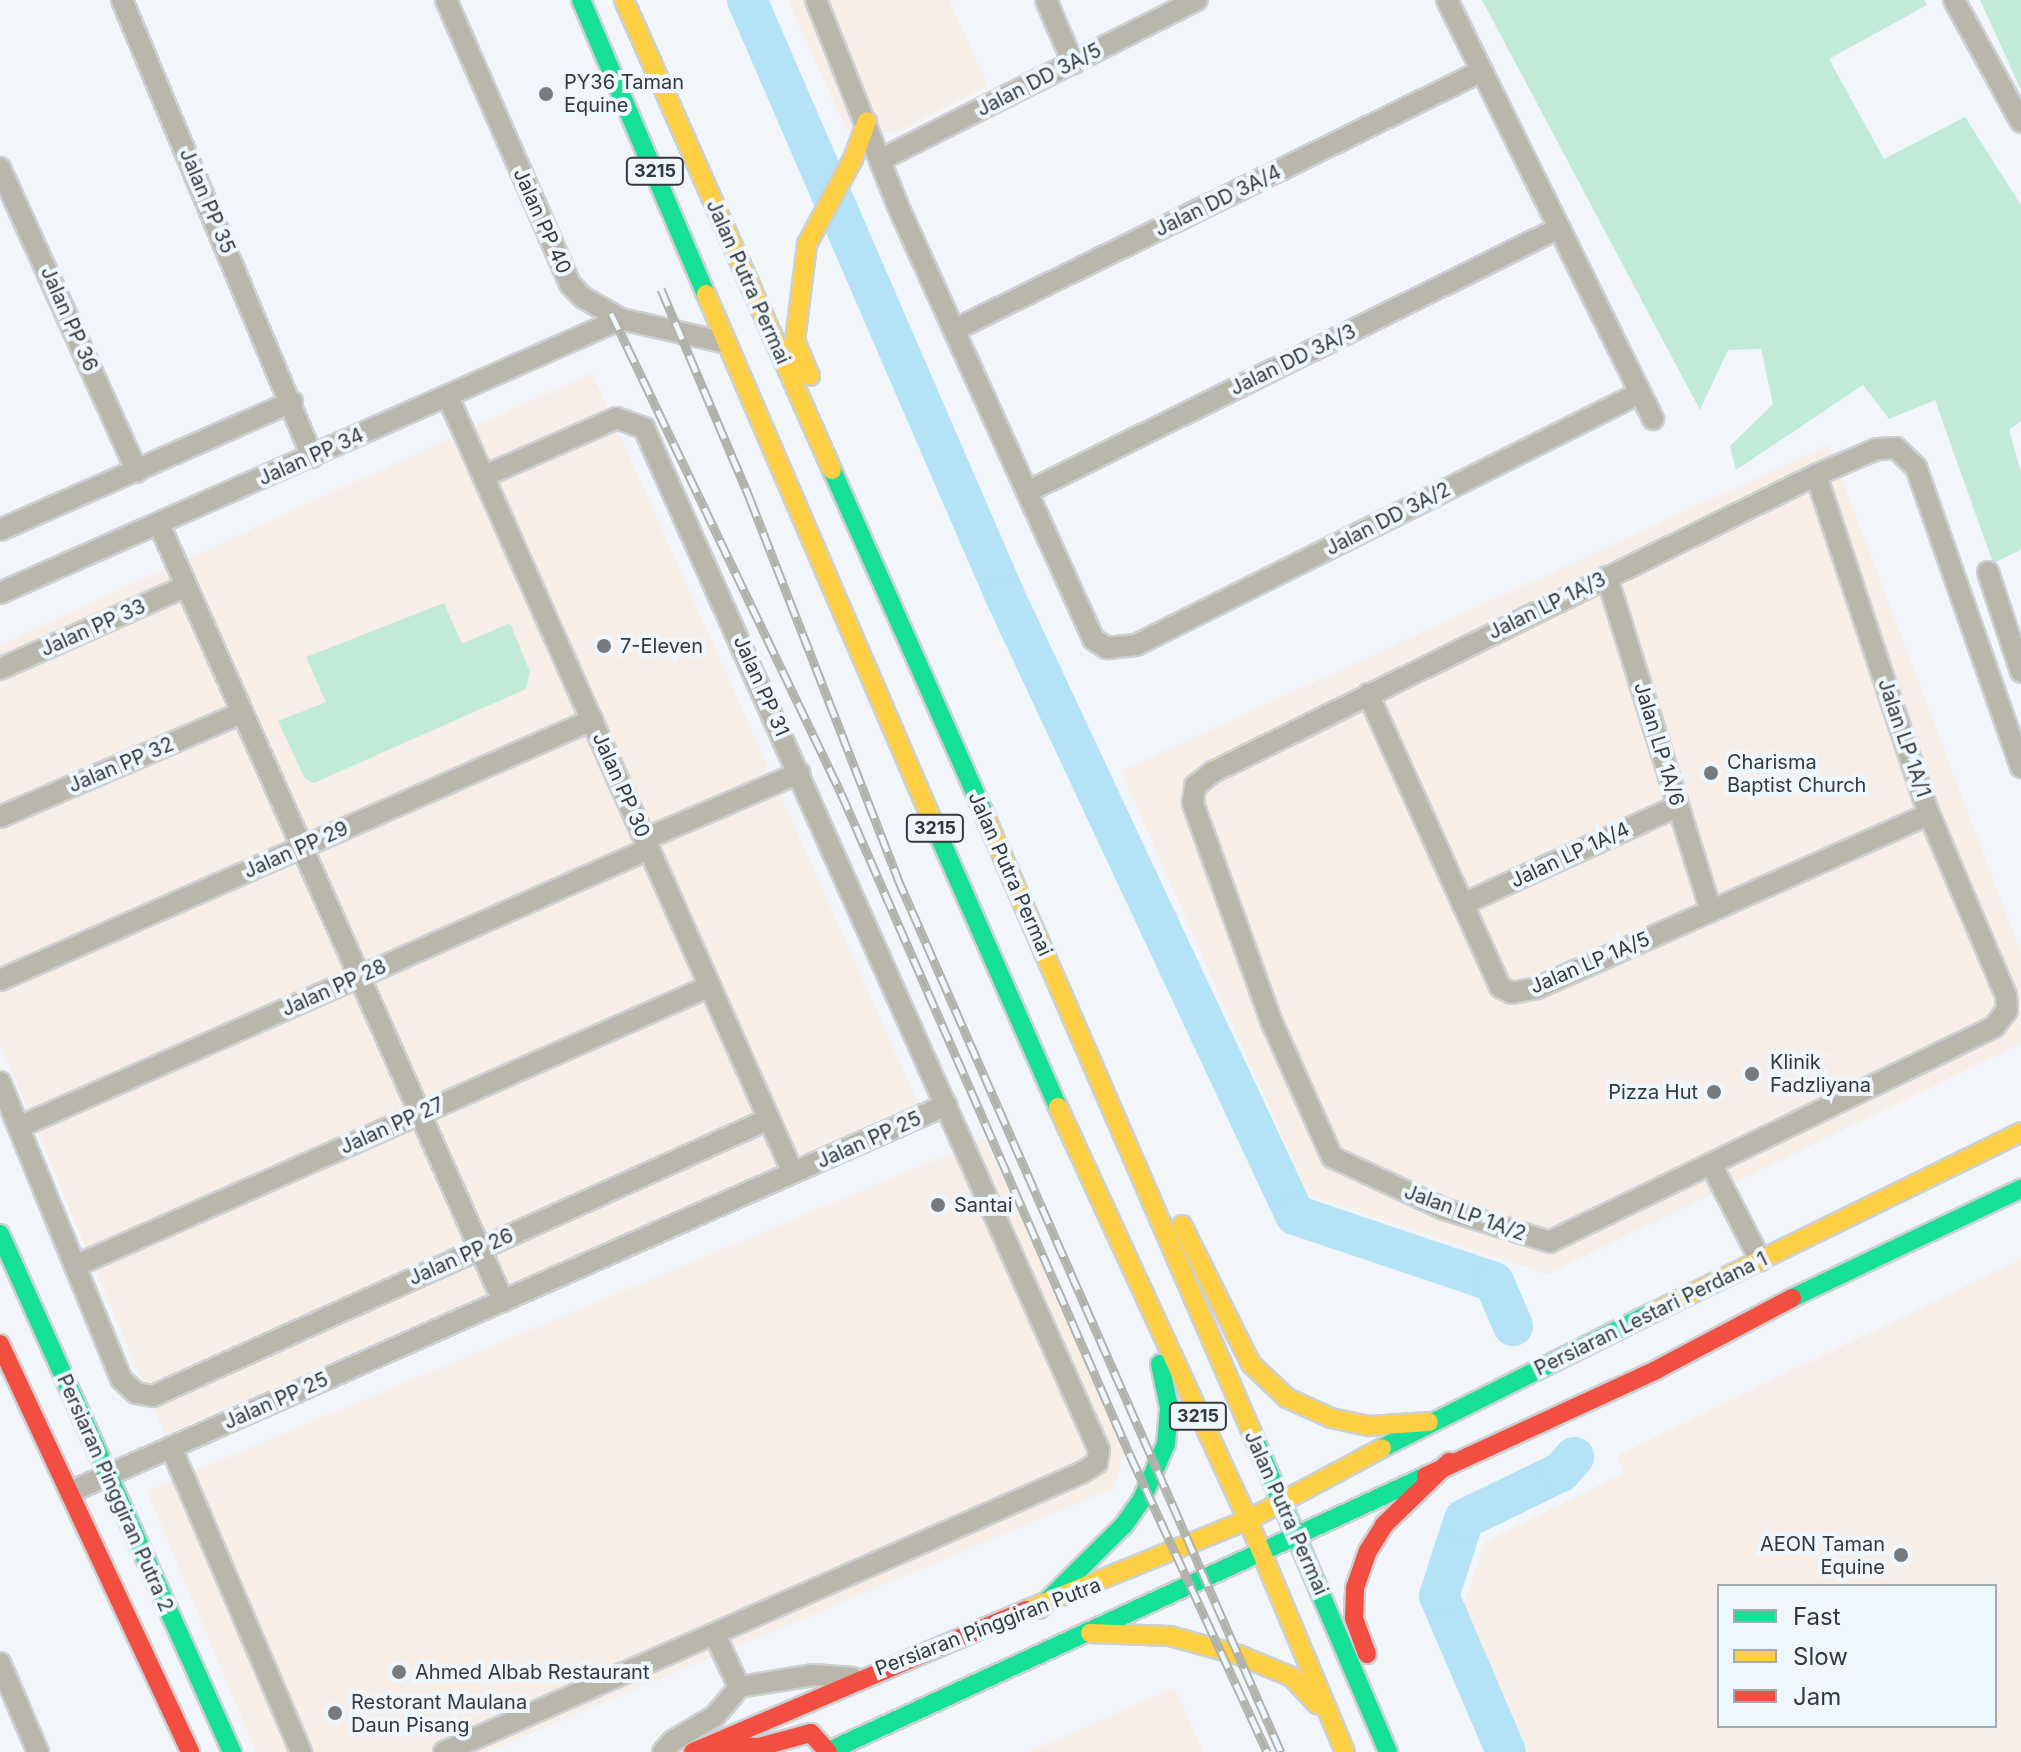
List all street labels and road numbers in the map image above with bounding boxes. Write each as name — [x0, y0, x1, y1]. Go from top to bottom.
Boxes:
street label: Jalan DD 3A/5 — [973, 38, 1105, 122]
street label: Jalan PP 35 — [174, 145, 240, 257]
road number: 3215 — [625, 157, 685, 185]
street label: Jalan DD 3A/4 — [1151, 160, 1285, 242]
street label: Jalan PP 40 — [508, 165, 576, 277]
street label: Jalan Putra Permai — [701, 196, 795, 368]
street label: Jalan PP 36 — [35, 263, 103, 375]
street label: Jalan DD 3A/3 — [1226, 319, 1360, 401]
street label: Jalan PP 34 — [255, 423, 367, 491]
street label: Jalan DD 3A/2 — [1322, 477, 1454, 561]
street label: Jalan LP 1A/3 — [1484, 567, 1610, 645]
street label: Jalan PP 33 — [37, 594, 149, 662]
street label: Jalan PP 31 — [728, 632, 794, 740]
street label: Jalan LP 1A/1 — [1873, 676, 1935, 800]
street label: Jalan LP 1A/6 — [1629, 679, 1689, 809]
street label: Jalan PP 30 — [587, 729, 655, 841]
street label: Jalan PP 32 — [65, 732, 177, 798]
street label: Jalan Putra Permai — [963, 788, 1057, 960]
road number: 3215 — [905, 814, 965, 842]
street label: Jalan PP 29 — [240, 816, 352, 884]
street label: Jalan LP 1A/4 — [1507, 817, 1633, 893]
street label: Jalan LP 1A/5 — [1527, 927, 1653, 999]
street label: Jalan PP 28 — [278, 954, 390, 1022]
street label: Jalan PP 27 — [336, 1092, 448, 1160]
street label: Jalan PP 25 — [813, 1106, 925, 1174]
street label: Jalan LP 1A/2 — [1401, 1180, 1529, 1246]
street label: Jalan PP 26 — [405, 1223, 517, 1291]
street label: Persiaran Lestari Perdana 1 — [1531, 1247, 1771, 1381]
street label: Jalan PP 25 — [220, 1367, 332, 1435]
street label: Persiaran Pinggiran Putra 2 — [52, 1371, 178, 1615]
road number: 3215 — [1168, 1402, 1228, 1430]
street label: Jalan Putra Permai — [1239, 1427, 1333, 1599]
street label: Persiaran Pinggiran Putra — [872, 1573, 1104, 1681]

